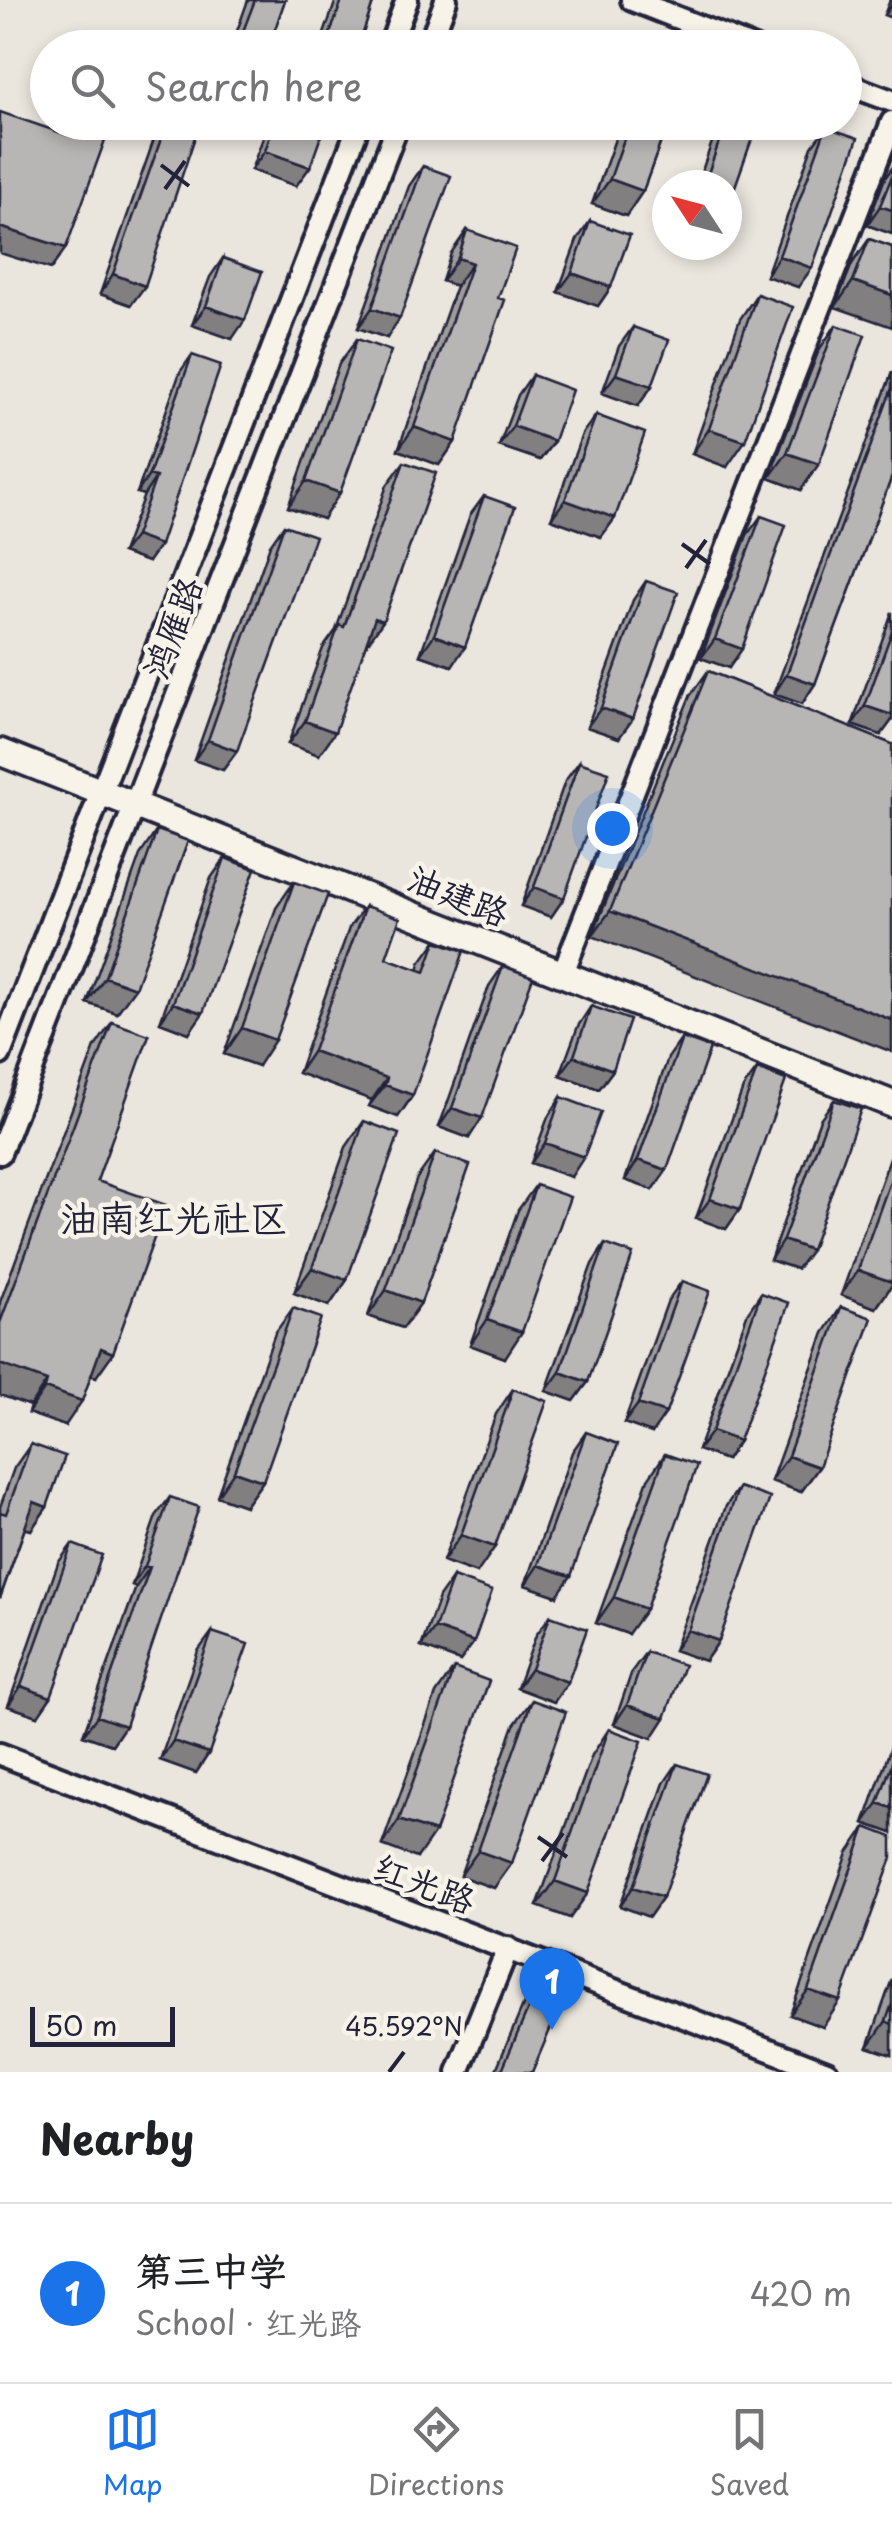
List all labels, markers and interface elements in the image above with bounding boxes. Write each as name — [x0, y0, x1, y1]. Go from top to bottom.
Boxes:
search box — [30, 30, 862, 140]
text: Search here — [145, 57, 362, 114]
icon: search — [65, 58, 120, 113]
north arrow — [652, 170, 742, 260]
street label: 鸿雁路 — [127, 568, 215, 686]
your location — [587, 803, 638, 854]
street label: 油建路 — [400, 850, 518, 938]
district label: 油南红光社区 — [60, 1188, 288, 1245]
street label: 红光路 — [366, 1838, 484, 1926]
pin: 1 — [520, 1948, 584, 2030]
scale bar — [30, 2002, 175, 2046]
text: 50 m — [45, 2003, 118, 2046]
text: 45.592°N — [345, 2007, 463, 2045]
text: Nearby — [40, 2106, 194, 2169]
text: 第三中学 — [135, 2241, 287, 2298]
text: 1 — [65, 2269, 80, 2317]
text: 420 m — [750, 2269, 852, 2317]
text: School · 红光路 — [135, 2298, 361, 2346]
tab: Map — [103, 2402, 163, 2505]
tab: Directions — [368, 2402, 504, 2505]
tab: Saved — [710, 2402, 789, 2505]

